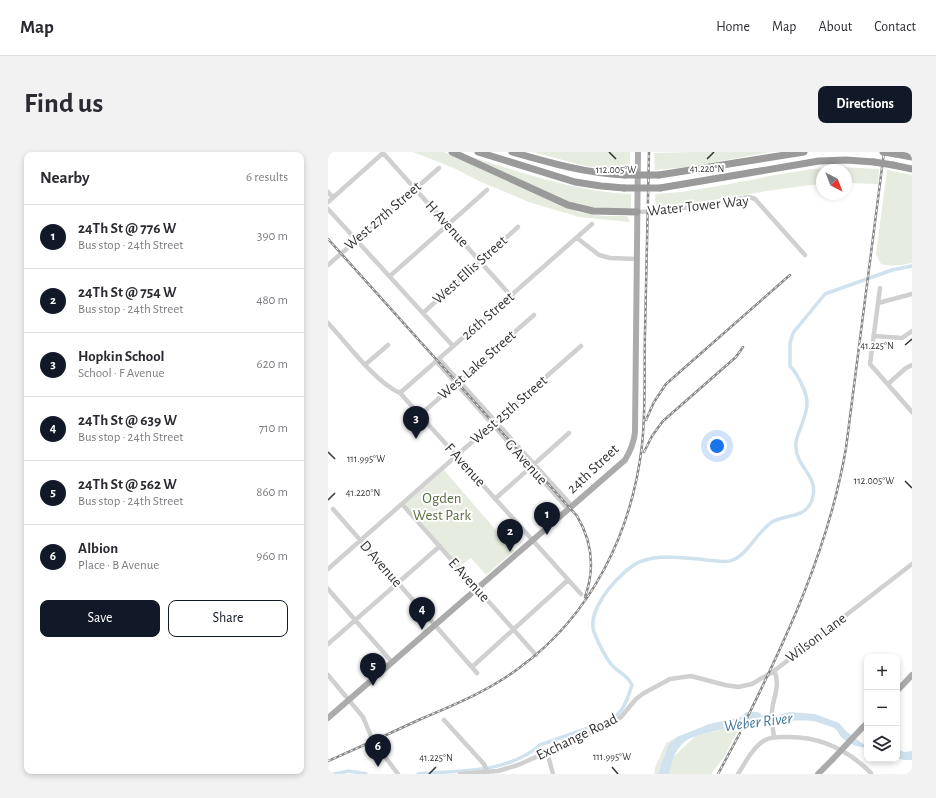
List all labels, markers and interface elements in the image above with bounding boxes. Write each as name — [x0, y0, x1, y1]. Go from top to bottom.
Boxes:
text: Map — [20, 18, 54, 37]
text: Home — [716, 20, 750, 34]
text: Map — [772, 20, 796, 34]
text: About — [818, 20, 852, 34]
text: Contact — [874, 20, 916, 34]
button: Directions — [818, 86, 912, 123]
text: Find us — [24, 90, 103, 118]
text: 41.220°N — [690, 164, 724, 174]
north arrow — [816, 164, 852, 200]
text: 112.005°W — [596, 165, 636, 175]
text: Nearby — [40, 169, 90, 186]
text: 6 results — [246, 171, 288, 184]
street label: West 27th Street — [342, 179, 424, 253]
street label: Water Tower Way — [647, 193, 750, 219]
street label: H Avenue — [423, 198, 472, 250]
text: 24Th St @ 776 W — [78, 221, 176, 236]
text: 1 — [51, 230, 55, 243]
text: 390 m — [257, 230, 288, 243]
street label: West Ellis Street — [430, 233, 510, 307]
text: Bus stop · 24th Street — [78, 239, 183, 252]
text: 24Th St @ 754 W — [78, 285, 177, 300]
street label: 26th Street — [459, 289, 517, 343]
text: 2 — [50, 294, 56, 307]
text: 480 m — [256, 294, 288, 307]
text: Bus stop · 24th Street — [78, 303, 183, 316]
street label: West Lake Street — [435, 327, 519, 402]
text: 41.225°N — [860, 341, 894, 351]
text: Hopkin School — [78, 349, 165, 364]
text: 3 — [50, 358, 56, 371]
text: 620 m — [257, 358, 288, 371]
text: School · F Avenue — [78, 367, 165, 380]
street label: West 25th Street — [468, 373, 550, 447]
pin: 3 — [403, 406, 429, 439]
text: 24Th St @ 639 W — [78, 413, 177, 428]
text: 4 — [50, 422, 56, 435]
text: 710 m — [259, 422, 288, 435]
text: Bus stop · 24th Street — [78, 431, 183, 444]
street label: G Avenue — [502, 436, 550, 488]
your location — [707, 436, 727, 456]
street label: F Avenue — [442, 440, 488, 490]
street label: 24th Street — [564, 441, 622, 496]
text: 111.995°W — [347, 454, 385, 464]
text: 112.005°W — [854, 476, 894, 486]
text: 24Th St @ 562 W — [78, 477, 177, 492]
text: 5 — [50, 486, 56, 499]
text: 860 m — [256, 486, 288, 499]
text: 41.220°N — [346, 488, 380, 498]
park label: Ogden West Park — [413, 491, 471, 523]
text: Bus stop · 24th Street — [78, 495, 183, 508]
pin: 1 — [534, 502, 560, 535]
pin: 2 — [497, 519, 523, 552]
street label: D Avenue — [357, 538, 405, 590]
text: Albion — [78, 541, 118, 556]
text: 6 — [50, 550, 56, 563]
text: 960 m — [256, 550, 288, 563]
street label: E Avenue — [446, 555, 493, 605]
text: Place · B Avenue — [78, 559, 159, 572]
pin: 4 — [409, 597, 435, 630]
button: Save — [40, 600, 160, 637]
button: Share — [168, 600, 288, 637]
street label: Wilson Lane — [783, 610, 849, 665]
pin: 5 — [360, 653, 386, 686]
map controls — [864, 654, 900, 762]
button: + — [864, 654, 900, 690]
button: − — [864, 690, 900, 726]
water label: Weber River — [723, 710, 794, 734]
street label: Exchange Road — [534, 711, 620, 763]
button: layers — [864, 726, 900, 762]
pin: 6 — [365, 734, 391, 767]
text: 111.995°W — [593, 752, 631, 762]
text: 41.225°N — [419, 753, 453, 763]

